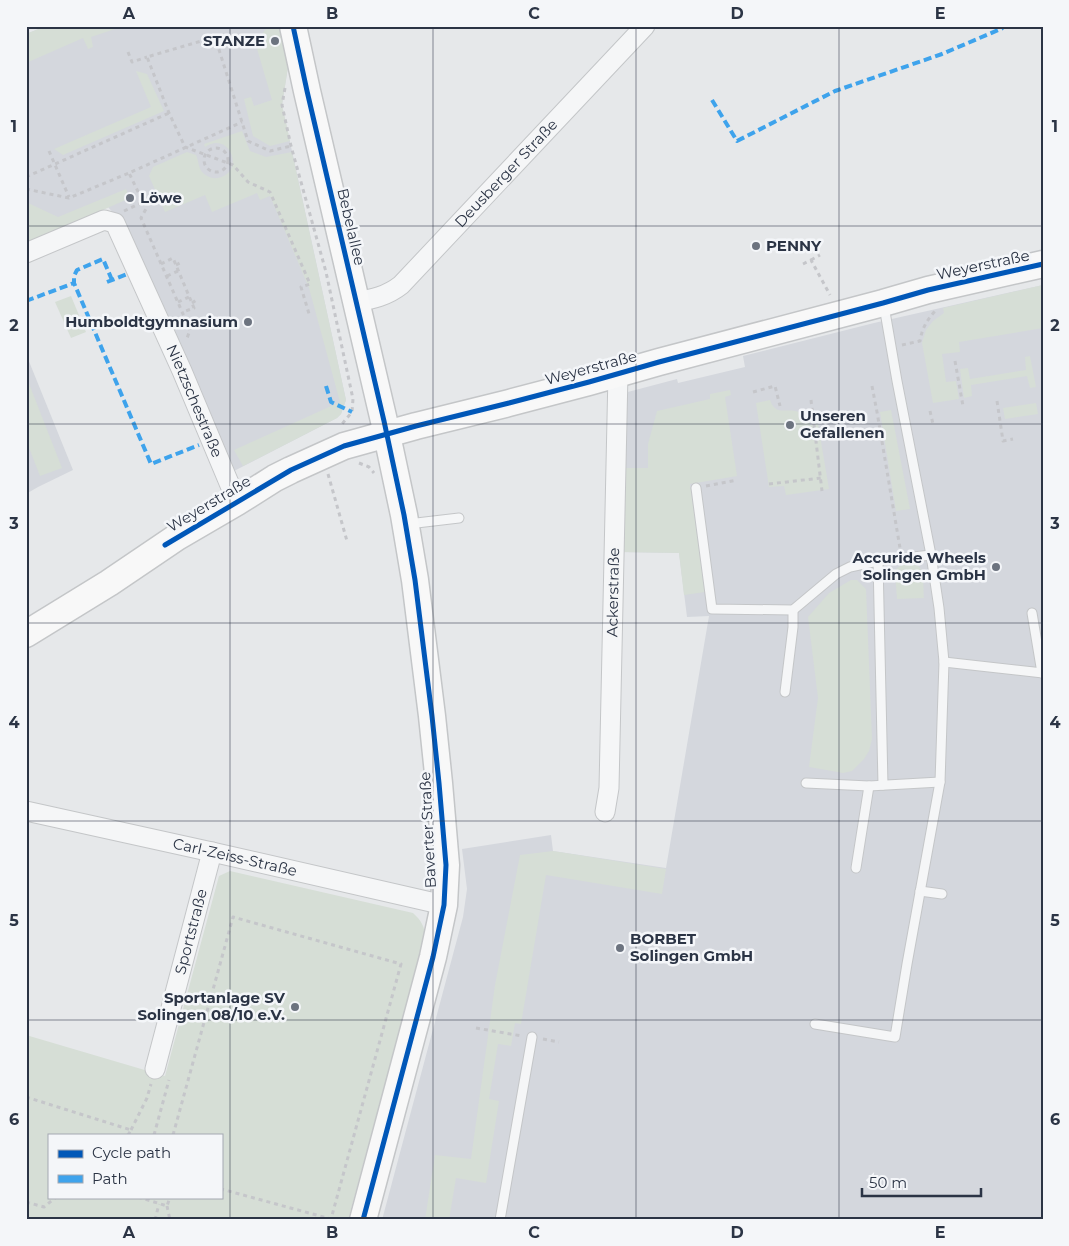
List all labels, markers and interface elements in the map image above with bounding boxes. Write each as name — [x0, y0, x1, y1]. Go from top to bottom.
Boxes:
text: A — [122, 4, 136, 23]
text: B — [326, 4, 338, 23]
text: C — [528, 4, 540, 23]
text: D — [730, 4, 744, 23]
text: E — [935, 4, 945, 23]
place label: STANZE — [203, 31, 265, 50]
marker: STANZE — [269, 35, 281, 47]
street label: Deusberger Straße — [450, 115, 561, 231]
text: 1 — [11, 117, 17, 136]
text: 1 — [1052, 117, 1058, 136]
street label: Bebelallee — [333, 186, 370, 267]
place label: Löwe — [140, 188, 182, 207]
marker: Löwe — [124, 192, 136, 204]
place label: PENNY — [766, 236, 822, 255]
marker: PENNY — [750, 240, 762, 252]
street label: Weyerstraße — [935, 245, 1031, 284]
place label: Humboldtgymnasium — [65, 312, 238, 331]
text: 2 — [9, 316, 19, 335]
marker: Humboldtgymnasium — [242, 316, 254, 328]
text: 2 — [1050, 316, 1060, 335]
street label: Nietzschestraße — [162, 341, 227, 460]
street label: Weyerstraße — [543, 346, 639, 389]
place label: Unseren Gefallenen — [800, 406, 885, 442]
marker: Unseren Gefallenen — [784, 419, 796, 431]
street label: Weyerstraße — [163, 471, 254, 536]
text: 3 — [8, 514, 19, 533]
text: 3 — [1049, 514, 1060, 533]
street label: Ackerstraße — [602, 547, 623, 637]
place label: Accuride Wheels Solingen GmbH — [851, 548, 986, 584]
marker: Accuride Wheels Solingen GmbH — [990, 561, 1002, 573]
text: 4 — [8, 713, 20, 732]
text: 4 — [1049, 713, 1061, 732]
street label: Baverter Straße — [415, 771, 440, 889]
street label: Carl-Zeiss-Straße — [171, 834, 299, 880]
street label: Sportstraße — [170, 887, 211, 976]
text: 5 — [9, 911, 19, 930]
text: 5 — [1050, 911, 1060, 930]
place label: BORBET Solingen GmbH — [630, 929, 753, 965]
marker: BORBET Solingen GmbH — [614, 942, 626, 954]
place label: Sportanlage SV Solingen 08/10 e.V. — [137, 988, 286, 1024]
marker: Sportanlage SV Solingen 08/10 e.V. — [289, 1001, 301, 1013]
text: 6 — [9, 1110, 19, 1129]
text: 6 — [1050, 1110, 1060, 1129]
legend — [48, 1134, 222, 1198]
text: Cycle path — [92, 1143, 171, 1162]
scale bar — [862, 1166, 980, 1198]
text: Path — [92, 1169, 128, 1188]
text: 50 m — [869, 1173, 907, 1192]
text: A — [122, 1223, 136, 1242]
text: B — [326, 1223, 338, 1242]
text: C — [528, 1223, 540, 1242]
text: D — [730, 1223, 744, 1242]
text: E — [935, 1223, 945, 1242]

